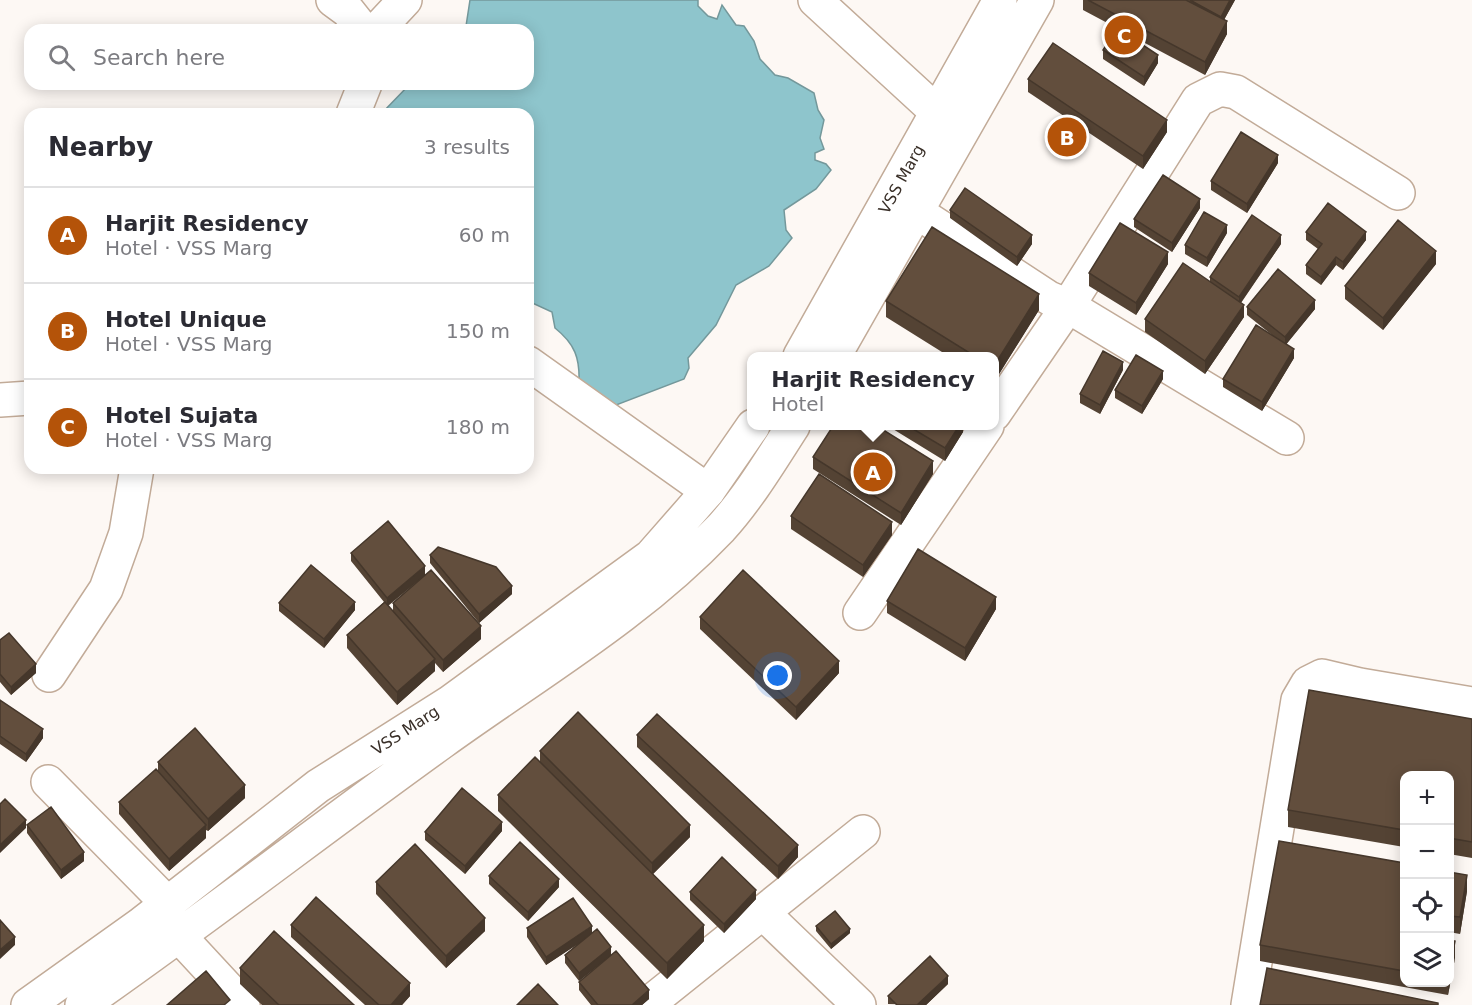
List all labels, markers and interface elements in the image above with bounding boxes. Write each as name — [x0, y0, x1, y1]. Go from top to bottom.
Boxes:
pin: C — [1104, 12, 1144, 57]
search box — [24, 24, 534, 90]
icon: search — [45, 41, 78, 74]
text: Search here — [93, 45, 225, 70]
pin: B — [1048, 114, 1086, 160]
text: Nearby — [48, 132, 153, 162]
text: 3 results — [424, 135, 510, 159]
street label: VSS Marg — [875, 141, 928, 217]
text: Harjit Residency — [105, 211, 309, 236]
text: A — [60, 223, 75, 247]
text: 60 m — [459, 223, 510, 247]
text: Hotel · VSS Marg — [105, 236, 273, 260]
text: Hotel Unique — [105, 307, 267, 332]
text: B — [60, 319, 75, 343]
text: 150 m — [446, 319, 510, 343]
text: Hotel · VSS Marg — [105, 332, 273, 356]
popup — [747, 352, 999, 430]
text: Harjit Residency — [771, 367, 975, 392]
text: Hotel — [771, 392, 824, 416]
text: Hotel Sujata — [105, 403, 258, 428]
text: C — [60, 415, 75, 439]
text: 180 m — [446, 415, 510, 439]
text: Hotel · VSS Marg — [105, 428, 273, 452]
pin: A — [854, 450, 892, 494]
your location — [763, 661, 792, 690]
street label: VSS Marg — [368, 702, 442, 759]
map controls — [1400, 771, 1454, 987]
button: + — [1400, 771, 1454, 825]
button: − — [1400, 825, 1454, 879]
button: locate — [1400, 879, 1454, 933]
button: layers — [1400, 933, 1454, 987]

